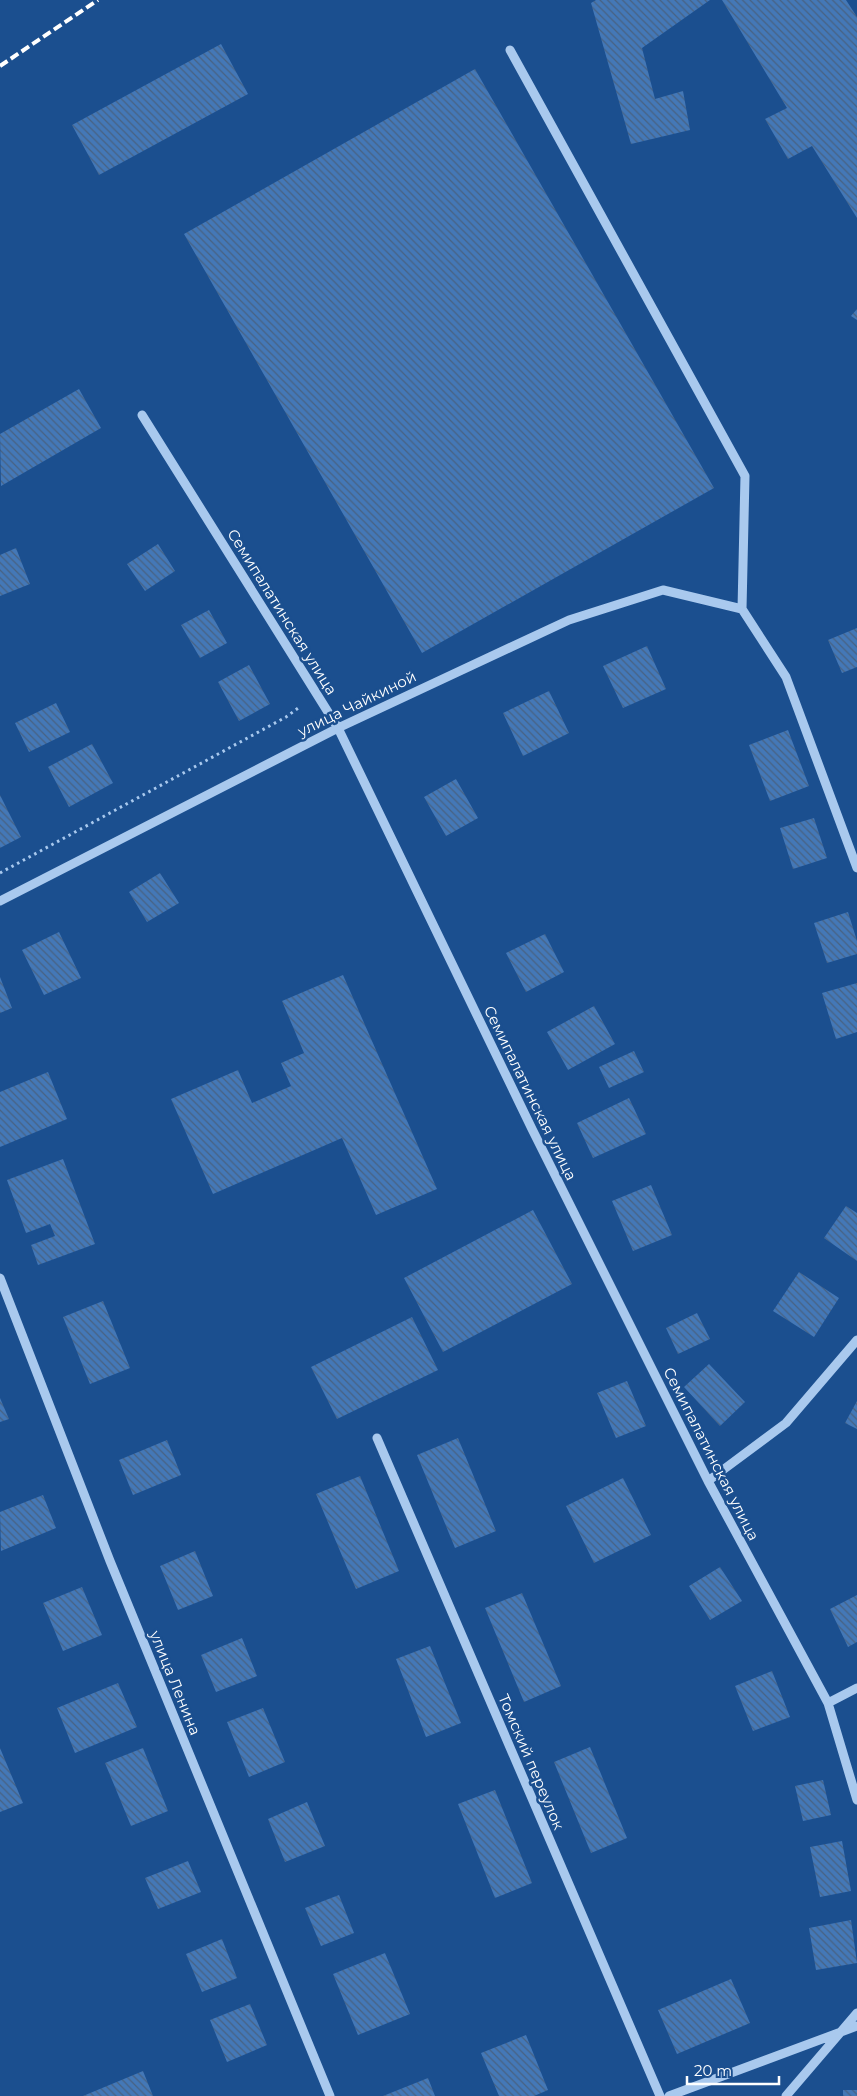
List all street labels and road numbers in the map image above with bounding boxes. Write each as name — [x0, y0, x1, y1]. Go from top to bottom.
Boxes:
street label: Семипалатинская улица — [223, 525, 341, 698]
street label: улица Чайкиной — [293, 667, 419, 741]
street label: Семипалатинская улица — [480, 1002, 581, 1183]
street label: Семипалатинская улица — [659, 1364, 764, 1544]
street label: улица Ленина — [145, 1627, 205, 1738]
street label: Томский переулок — [494, 1691, 569, 1833]

